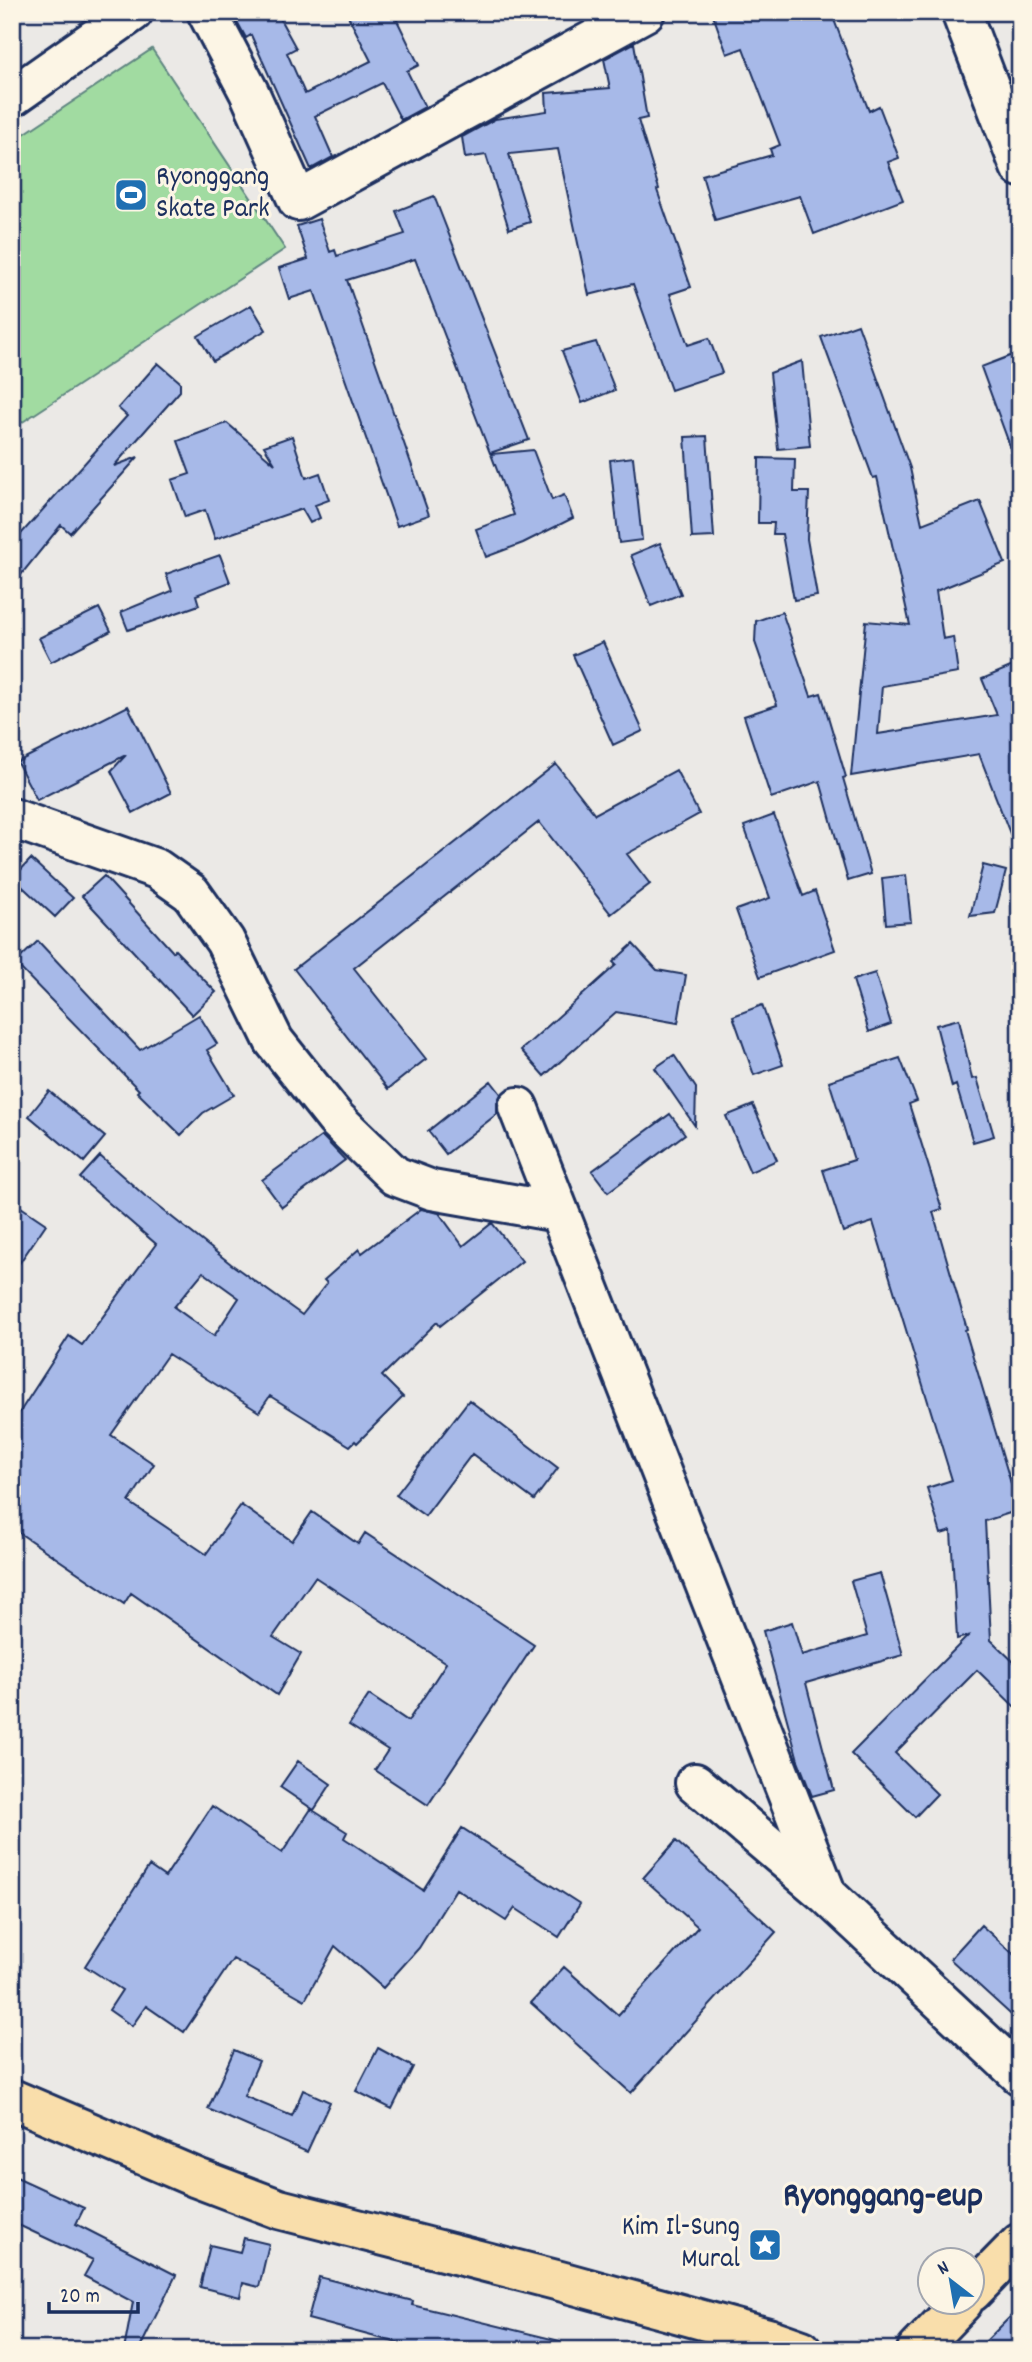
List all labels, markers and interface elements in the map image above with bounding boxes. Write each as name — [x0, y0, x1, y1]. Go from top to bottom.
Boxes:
place label: Ryonggang Skate Park — [156, 159, 270, 231]
sports icon: Ryonggang Skate Park — [112, 176, 150, 214]
district label: Ryonggang-eup — [783, 2173, 983, 2223]
place label: Kim Il-Sung Mural — [622, 2209, 740, 2281]
place icon: Kim Il-Sung Mural — [746, 2226, 784, 2264]
north arrow — [916, 2246, 986, 2316]
text: N — [933, 2255, 955, 2283]
scale bar — [49, 2271, 138, 2315]
text: 20 m — [60, 2283, 100, 2313]

